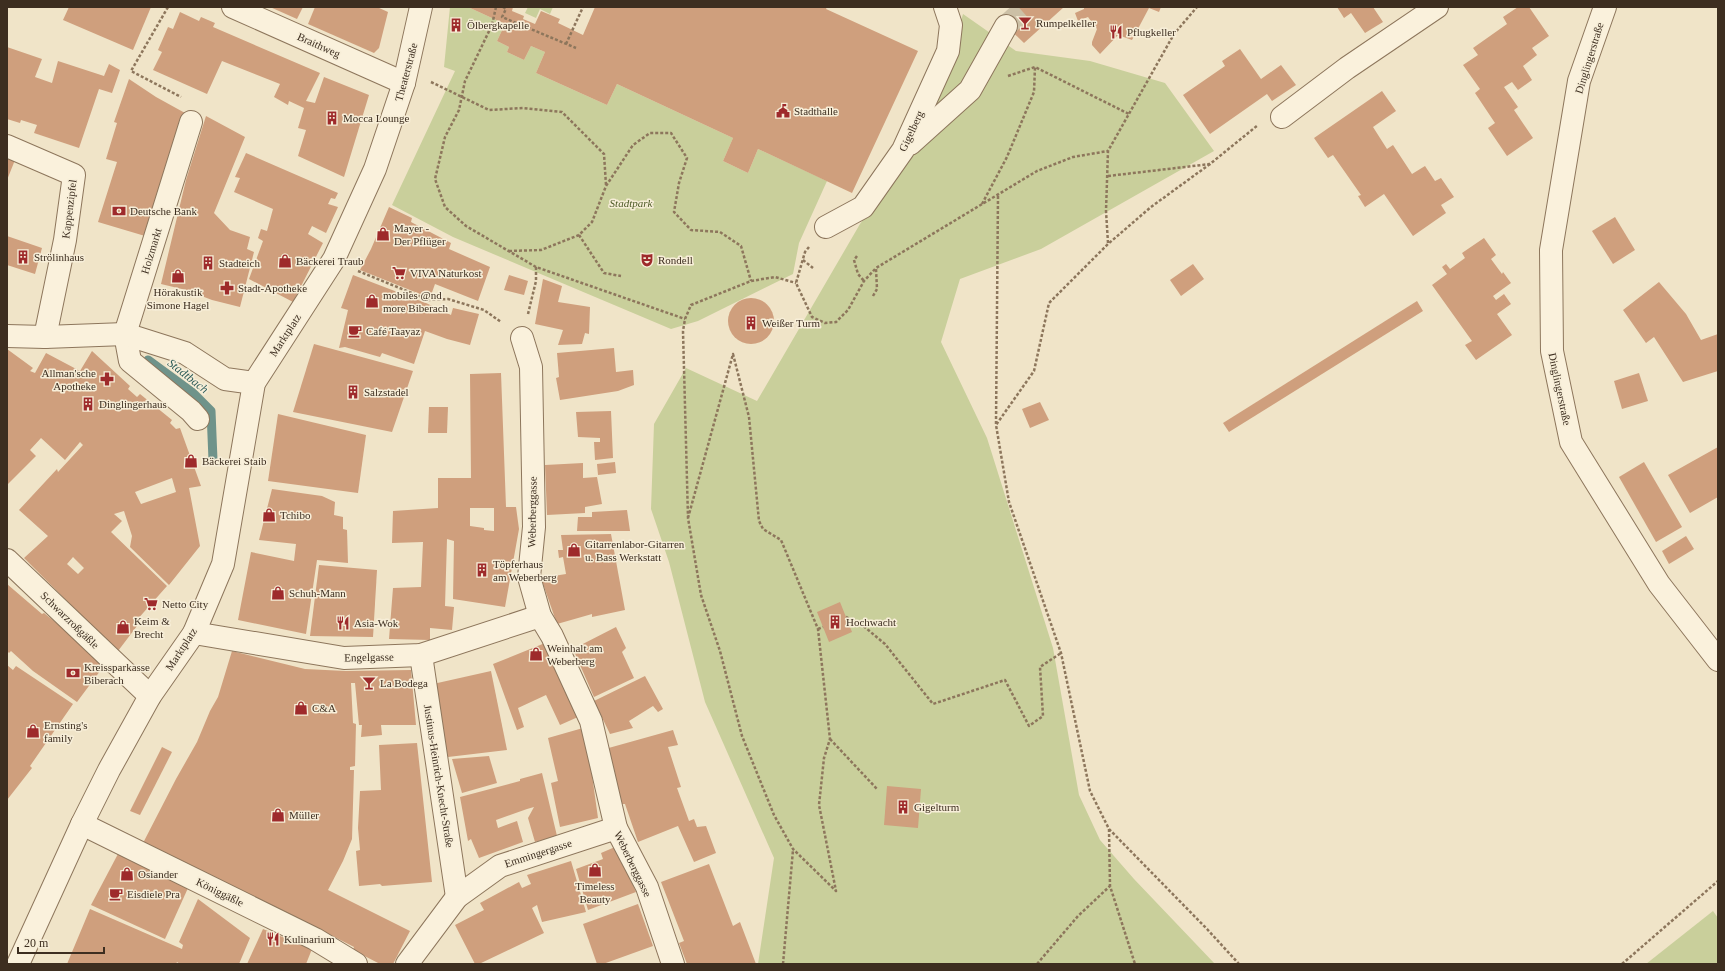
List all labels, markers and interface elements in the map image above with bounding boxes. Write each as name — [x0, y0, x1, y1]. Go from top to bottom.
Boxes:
bar icon: Rumpelkeller — [1017, 15, 1033, 31]
building icon: Ölbergkapelle — [448, 17, 464, 33]
place label: Rumpelkeller — [1036, 17, 1096, 29]
place label: Ölbergkapelle — [467, 19, 529, 31]
street label: Dinglingerstraße — [1572, 21, 1606, 95]
restaurant icon: Pflugkeller — [1108, 24, 1124, 40]
place label: Pflugkeller — [1127, 26, 1176, 38]
street label: Braithweg — [296, 30, 343, 60]
street label: Theaterstraße — [392, 41, 420, 102]
public building icon: Stadthalle — [775, 103, 791, 119]
place label: Stadthalle — [794, 105, 838, 117]
street label: Gigelberg — [896, 108, 926, 153]
building icon: Mocca Lounge — [324, 110, 340, 126]
place label: Mocca Lounge — [343, 112, 409, 124]
street label: Kappenzipfel — [59, 179, 79, 239]
park label: Stadtpark — [610, 197, 654, 209]
bank icon: Deutsche Bank — [111, 203, 127, 219]
place label: Deutsche Bank — [130, 205, 197, 217]
place label: Mayer - Der Pflüger — [394, 222, 446, 247]
shop icon: Mayer - Der Pflüger — [375, 226, 391, 242]
street label: Holzmarkt — [138, 227, 164, 275]
building icon: Strölinhaus — [15, 249, 31, 265]
place label: Strölinhaus — [34, 251, 84, 263]
theatre icon: Rondell — [639, 252, 655, 268]
shop icon: Bäckerei Traub — [277, 253, 293, 269]
place label: Rondell — [658, 254, 693, 266]
building icon: Stadteich — [200, 255, 216, 271]
place label: Bäckerei Traub — [296, 255, 364, 267]
place label: Stadteich — [219, 257, 260, 269]
supermarket icon: VIVA Naturkost — [391, 265, 407, 281]
place label: VIVA Naturkost — [410, 267, 482, 279]
shop icon: Hörakustik Simone Hagel — [170, 268, 186, 284]
pharmacy icon: Stadt-Apotheke — [219, 280, 235, 296]
place label: Stadt-Apotheke — [238, 282, 307, 294]
place label: Hörakustik Simone Hagel — [147, 286, 209, 311]
place label: mobiles @nd more Biberach — [383, 289, 449, 314]
shop icon: mobiles @nd more Biberach — [364, 293, 380, 309]
street label: Marktplatz — [267, 311, 303, 359]
building icon: Weißer Turm — [743, 315, 759, 331]
place label: Weißer Turm — [762, 317, 821, 329]
cafe icon: Café Taayaz — [347, 323, 363, 339]
place label: Café Taayaz — [366, 325, 420, 337]
street label: Dinglingerstraße — [1546, 352, 1574, 427]
water label: Stadtbach — [165, 356, 211, 396]
place label: Allman'sche Apotheke — [41, 367, 96, 392]
pharmacy icon: Allman'sche Apotheke — [99, 371, 115, 387]
building icon: Salzstadel — [345, 384, 361, 400]
place label: Salzstadel — [364, 386, 409, 398]
building icon: Dinglingerhaus — [80, 396, 96, 412]
place label: Dinglingerhaus — [99, 398, 167, 410]
shop icon: Bäckerei Staib — [183, 453, 199, 469]
place label: Bäckerei Staib — [202, 455, 267, 467]
street label: Weberberggasse — [525, 476, 539, 548]
shop icon: Tchibo — [261, 507, 277, 523]
place label: Tchibo — [280, 509, 311, 521]
place label: Gitarrenlabor-Gitarren u. Bass Werkstatt — [585, 538, 685, 563]
shop icon: Gitarrenlabor-Gitarren u. Bass Werkstatt — [566, 542, 582, 558]
place label: Töpferhaus am Weberberg — [493, 558, 557, 583]
building icon: Töpferhaus am Weberberg — [474, 562, 490, 578]
shop icon: Schuh-Mann — [270, 585, 286, 601]
place label: Schuh-Mann — [289, 587, 346, 599]
street label: Schwarzroßgäßle — [38, 589, 102, 651]
supermarket icon: Netto City — [143, 596, 159, 612]
place label: Netto City — [162, 598, 209, 610]
building icon: Hochwacht — [827, 614, 843, 630]
place label: Keim & Brecht — [134, 615, 170, 640]
restaurant icon: Asia-Wok — [335, 615, 351, 631]
place label: Hochwacht — [846, 616, 896, 628]
place label: Asia-Wok — [354, 617, 399, 629]
shop icon: Keim & Brecht — [115, 619, 131, 635]
street label: Marktplatz — [163, 625, 199, 673]
place label: Weinhalt am Weberberg — [547, 642, 603, 667]
shop icon: Weinhalt am Weberberg — [528, 646, 544, 662]
street label: Engelgasse — [344, 651, 394, 663]
place label: Kreissparkasse Biberach — [84, 661, 150, 686]
bank icon: Kreissparkasse Biberach — [65, 665, 81, 681]
bar icon: La Bodega — [361, 675, 377, 691]
place label: La Bodega — [380, 677, 428, 689]
shop icon: C&A — [293, 700, 309, 716]
place label: C&A — [312, 702, 336, 714]
street label: Justinus-Heinrich-Knecht-Straße — [422, 704, 456, 849]
place label: Ernsting's family — [44, 719, 88, 744]
shop icon: Ernsting's family — [25, 723, 41, 739]
building icon: Gigelturm — [895, 799, 911, 815]
place label: Gigelturm — [914, 801, 960, 813]
shop icon: Müller — [270, 807, 286, 823]
place label: Müller — [289, 809, 319, 821]
street label: Weberberggasse — [612, 829, 654, 899]
street label: Emmingergasse — [503, 836, 573, 870]
shop icon: Timeless Beauty — [587, 862, 603, 878]
shop icon: Osiander — [119, 866, 135, 882]
place label: Osiander — [138, 868, 178, 880]
street label: Königgäßle — [194, 875, 246, 909]
place label: Timeless Beauty — [575, 880, 615, 905]
cafe icon: Eisdiele Pra — [108, 886, 124, 902]
place label: Eisdiele Pra — [127, 888, 180, 900]
scale bar — [18, 929, 104, 955]
restaurant icon: Kulinarium — [265, 931, 281, 947]
place label: Kulinarium — [284, 933, 335, 945]
text: 20 m — [24, 936, 49, 950]

